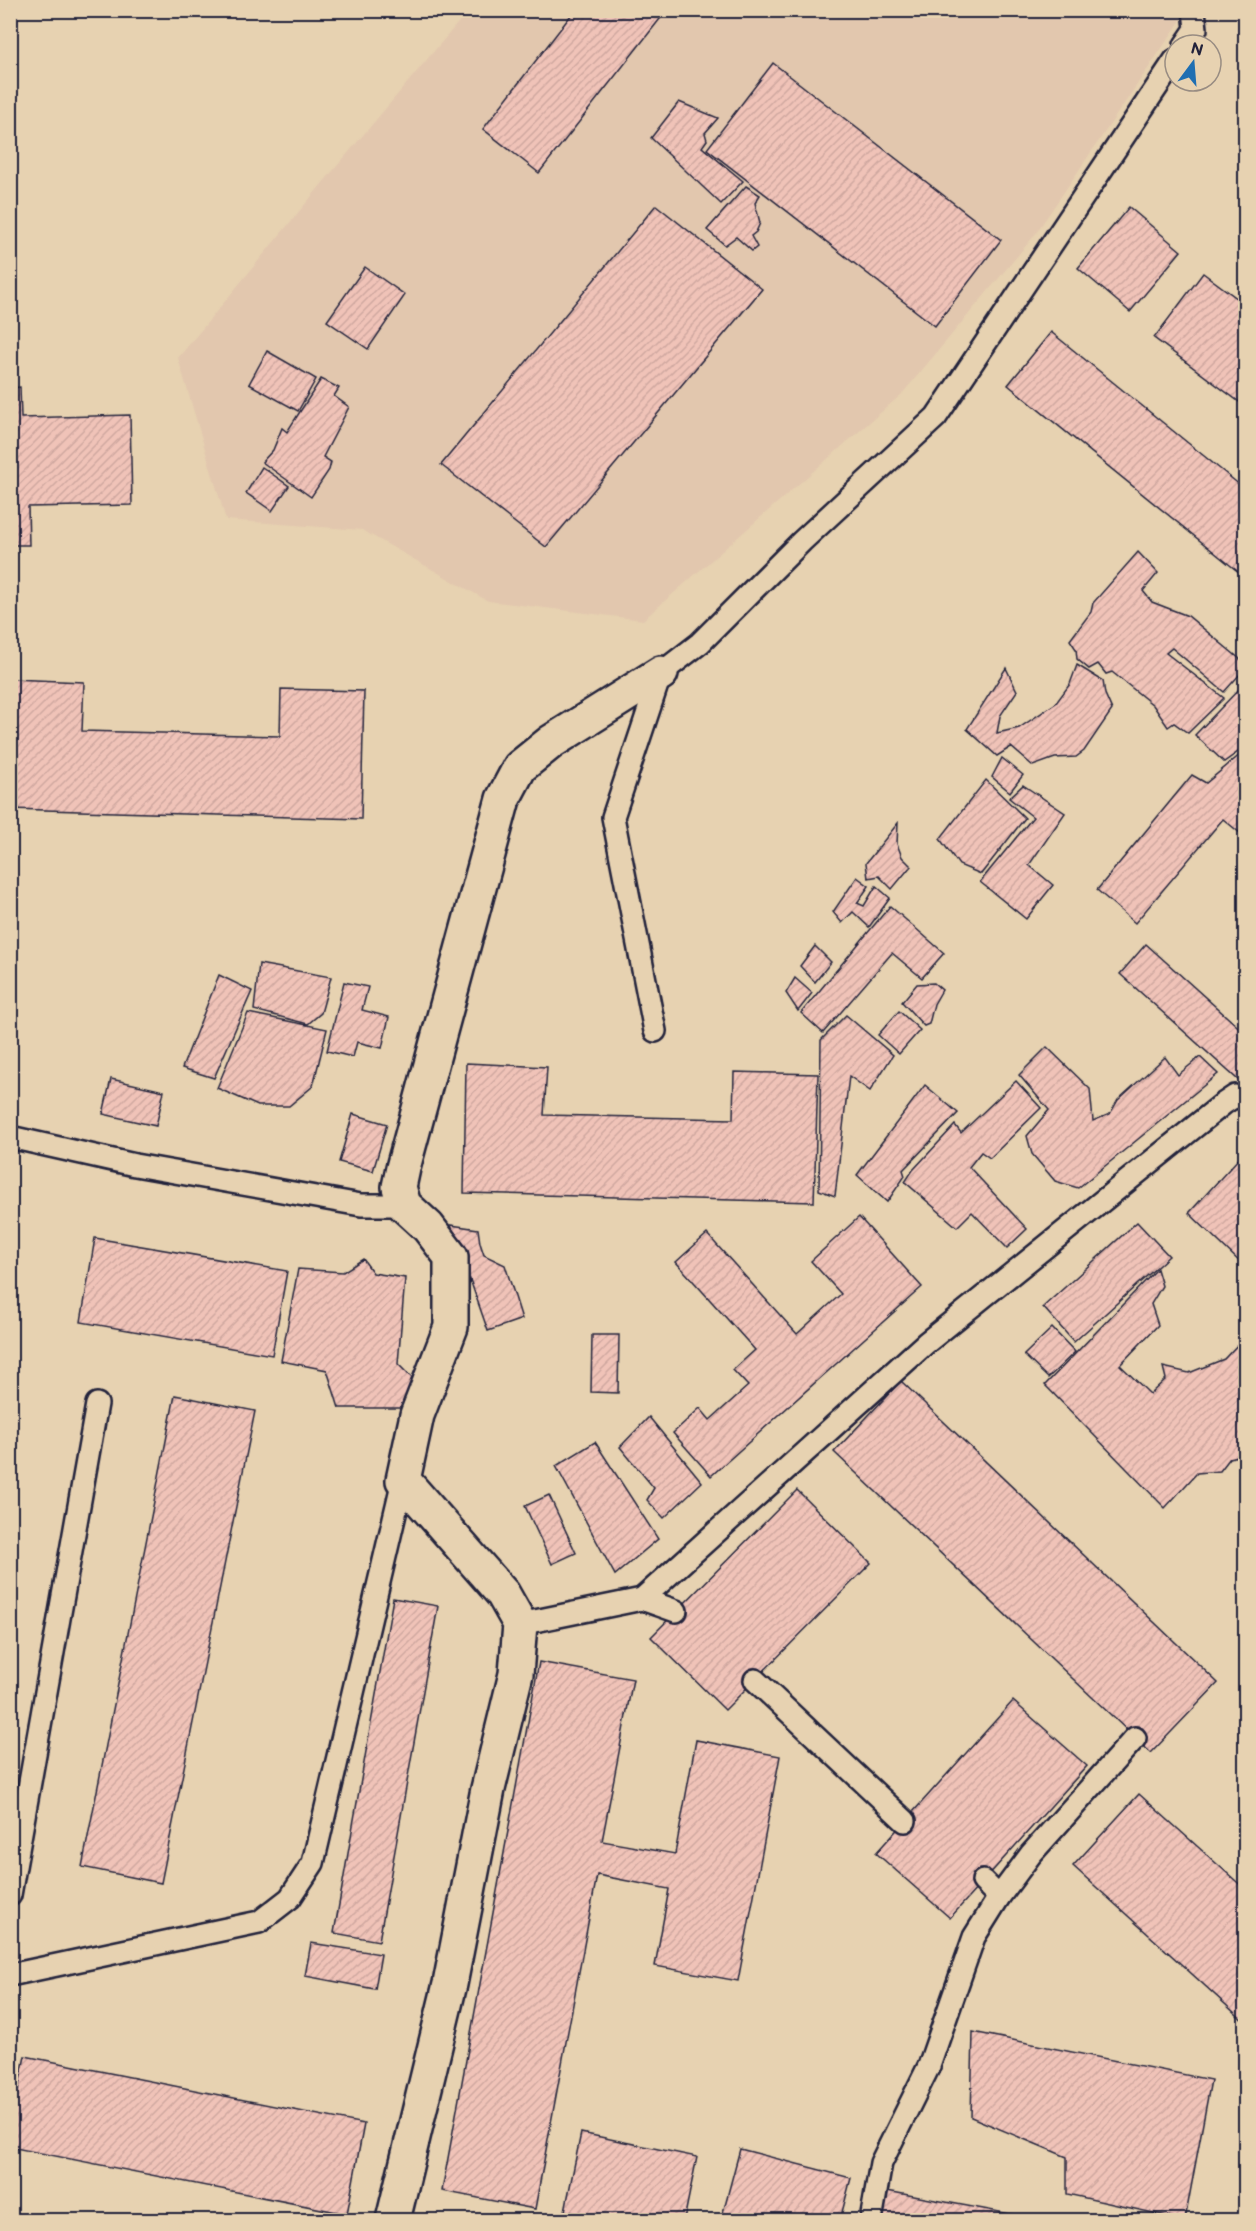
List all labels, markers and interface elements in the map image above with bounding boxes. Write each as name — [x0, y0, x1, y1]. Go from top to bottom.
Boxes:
north arrow — [1163, 33, 1223, 93]
text: N — [1188, 39, 1205, 61]

